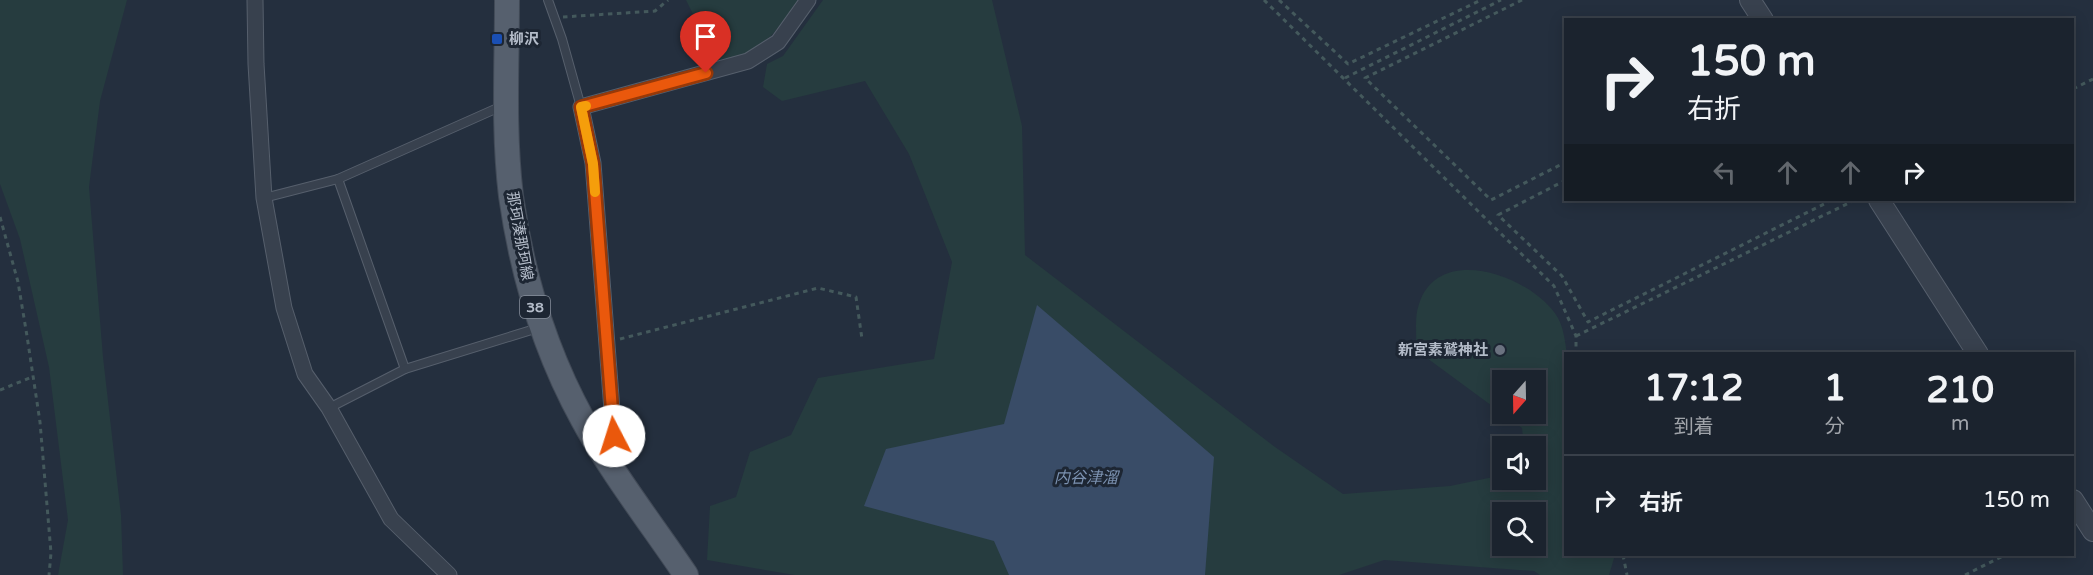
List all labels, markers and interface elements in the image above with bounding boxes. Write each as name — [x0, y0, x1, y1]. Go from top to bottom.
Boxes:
pin — [680, 11, 731, 73]
icon: arrive — [689, 20, 722, 53]
place label: 柳沢 — [509, 30, 539, 48]
marker: 柳沢 — [490, 32, 504, 46]
text: 150 m — [1687, 36, 1816, 87]
icon: right — [1588, 42, 1666, 120]
text: 右折 — [1687, 93, 1741, 126]
icon: left — [1708, 156, 1741, 189]
icon: ahead — [1771, 156, 1804, 189]
icon: ahead — [1834, 156, 1867, 189]
icon: right — [1897, 156, 1930, 189]
street label: 那珂湊那珂線 — [503, 190, 537, 282]
road number: 38 — [520, 296, 550, 318]
place label: 新宮素鷲神社 — [1398, 341, 1488, 359]
marker: 新宮素鷲神社 — [1493, 343, 1507, 357]
text: 17:12 — [1644, 367, 1744, 410]
text: 1 — [1824, 367, 1846, 410]
text: 210 — [1926, 369, 1994, 412]
north arrow — [1492, 370, 1546, 424]
map controls — [1492, 370, 1546, 556]
position arrow — [582, 404, 646, 468]
text: m — [1951, 412, 1969, 436]
text: 到着 — [1674, 415, 1714, 439]
text: 分 — [1825, 415, 1845, 439]
button: sound — [1492, 436, 1546, 490]
water label: 内谷津溜 — [1054, 468, 1121, 488]
icon: right — [1588, 484, 1621, 517]
text: 150 m — [1983, 487, 2050, 513]
text: 右折 — [1639, 490, 1683, 516]
button: search — [1492, 502, 1546, 556]

